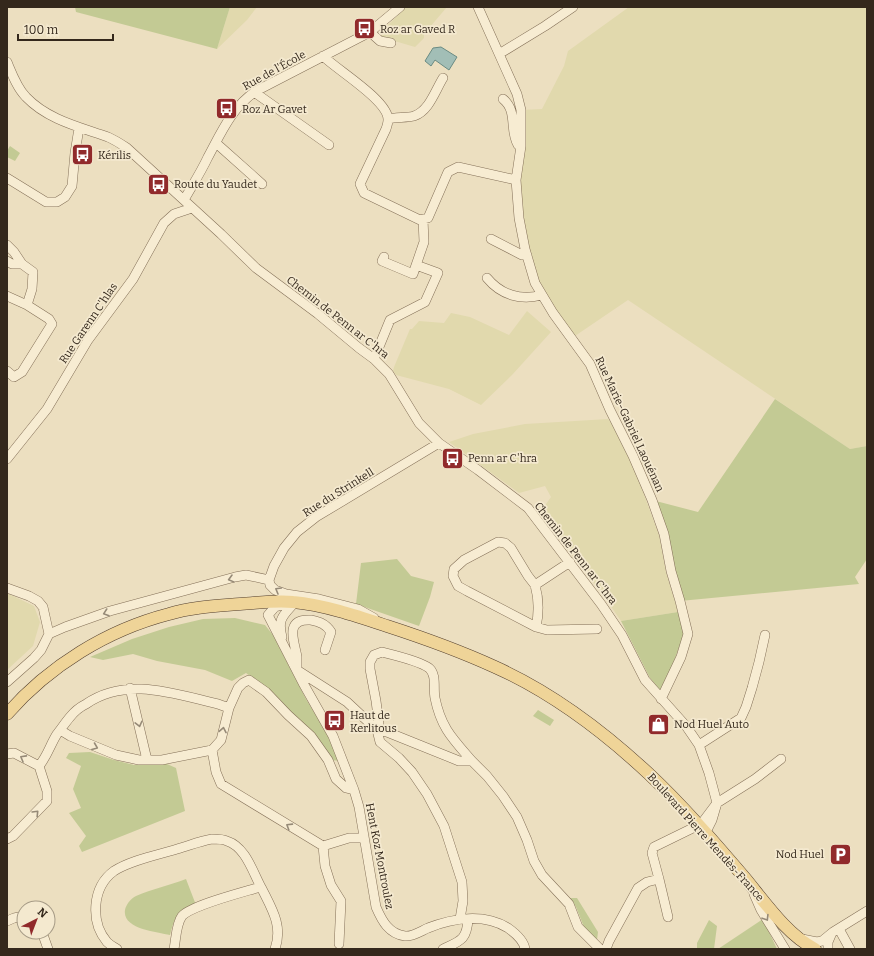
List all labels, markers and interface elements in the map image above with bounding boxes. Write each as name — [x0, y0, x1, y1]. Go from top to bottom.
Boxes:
scale bar — [18, 16, 113, 42]
bus stop icon: Roz ar Gaved R — [351, 16, 377, 42]
text: 100 m — [24, 23, 59, 37]
place label: Roz ar Gaved R — [380, 23, 456, 36]
street label: Rue de l'École — [240, 47, 308, 93]
bus stop icon: Roz Ar Gavet — [214, 96, 240, 122]
place label: Roz Ar Gavet — [242, 103, 307, 116]
bus stop icon: Kérilis — [70, 142, 96, 168]
place label: Kérilis — [98, 149, 131, 162]
bus stop icon: Route du Yaudet — [145, 171, 171, 197]
place label: Route du Yaudet — [174, 178, 257, 191]
street label: Chemin de Penn ar C'hra — [284, 273, 391, 361]
street label: Rue Garenn C'hlas — [57, 281, 120, 366]
street label: Rue Marie-Gabriel Laouénan — [592, 355, 667, 494]
bus stop icon: Penn ar C'hra — [439, 445, 465, 471]
place label: Penn ar C'hra — [468, 452, 537, 465]
street label: Rue du Strinkell — [300, 465, 376, 519]
street label: Chemin de Penn ar C'hra — [532, 500, 620, 607]
one-way arrow — [228, 574, 234, 582]
one-way arrow — [275, 588, 282, 595]
one-way arrow — [102, 608, 109, 617]
bus stop icon: Haut de Kerlitous — [321, 708, 347, 734]
place label: Haut de Kerlitous — [350, 709, 397, 735]
shop icon: Nod Huel Auto — [646, 711, 672, 737]
place label: Nod Huel Auto — [674, 718, 749, 731]
one-way arrow — [134, 721, 142, 727]
one-way arrow — [219, 726, 227, 733]
one-way arrow — [92, 742, 99, 750]
one-way arrow — [20, 755, 27, 762]
street label: Boulevard Pierre Mendès-France — [645, 771, 767, 904]
street label: Hent Koz Montroulez — [363, 802, 396, 910]
one-way arrow — [31, 810, 38, 818]
one-way arrow — [286, 823, 293, 830]
parking icon: Nod Huel — [827, 841, 853, 867]
place label: Nod Huel — [776, 848, 824, 861]
north arrow — [16, 900, 56, 940]
text: N — [35, 905, 50, 921]
one-way arrow — [761, 914, 768, 921]

